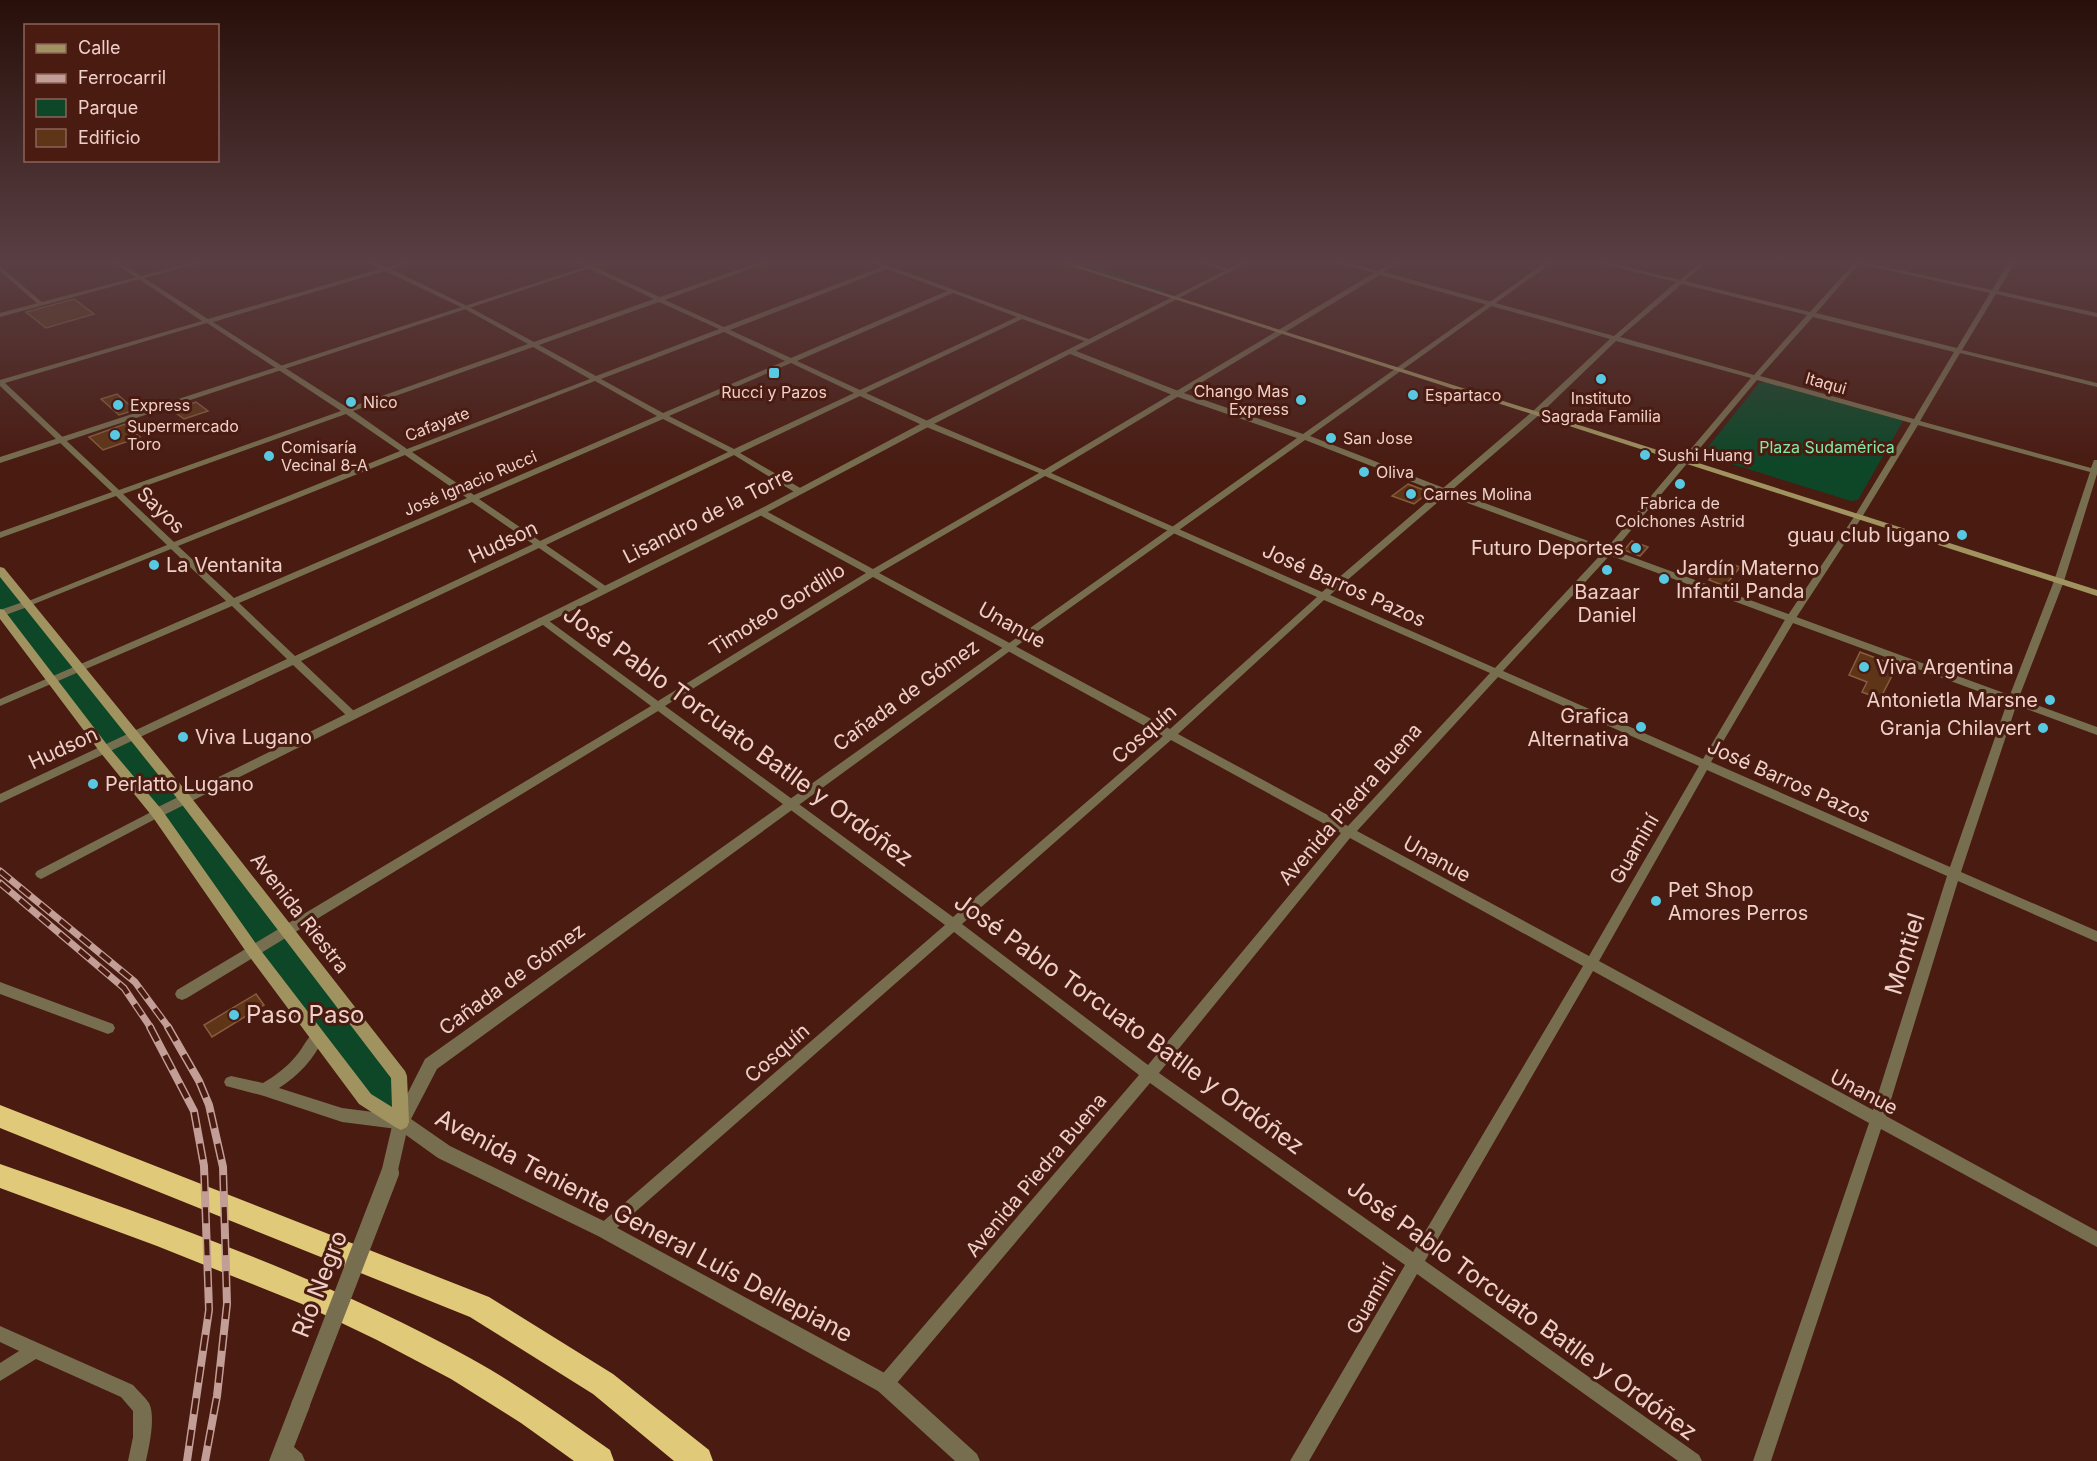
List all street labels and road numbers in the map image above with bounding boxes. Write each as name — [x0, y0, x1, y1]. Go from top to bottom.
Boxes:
street label: Itaqui — [1803, 368, 1849, 398]
street label: Cafayate — [402, 403, 472, 445]
street label: José Ignacio Rucci — [400, 446, 540, 520]
street label: Lisandro de la Torre — [619, 462, 797, 568]
street label: Sayos — [132, 482, 190, 538]
street label: Hudson — [465, 516, 541, 568]
street label: José Barros Pazos — [1259, 538, 1429, 632]
street label: Timoteo Gordillo — [705, 558, 849, 660]
street label: Unanue — [974, 597, 1050, 653]
street label: José Pablo Torcuato Batlle y Ordóñez — [558, 599, 919, 872]
street label: Cañada de Gómez — [828, 634, 984, 756]
street label: Cosquín — [1107, 699, 1181, 769]
street label: Avenida Piedra Buena — [1273, 718, 1427, 890]
street label: Hudson — [25, 722, 101, 774]
street label: José Barros Pazos — [1704, 734, 1874, 828]
street label: Guaminí — [1604, 810, 1664, 888]
street label: Unanue — [1399, 831, 1475, 887]
street label: Avenida Riestra — [246, 848, 354, 978]
street label: José Pablo Torcuato Batlle y Ordóñez — [949, 887, 1310, 1160]
street label: Montiel — [1878, 910, 1931, 998]
street label: Cañada de Gómez — [434, 918, 590, 1040]
street label: Cosquín — [740, 1018, 814, 1088]
street label: Unanue — [1826, 1064, 1902, 1120]
street label: Avenida Piedra Buena — [961, 1088, 1111, 1262]
street label: Avenida Teniente General Luís Dellepiane — [431, 1103, 858, 1348]
street label: José Pablo Torcuato Batlle y Ordóñez — [1342, 1173, 1703, 1446]
street label: Río Negro — [286, 1226, 353, 1341]
street label: Guaminí — [1341, 1260, 1401, 1338]

